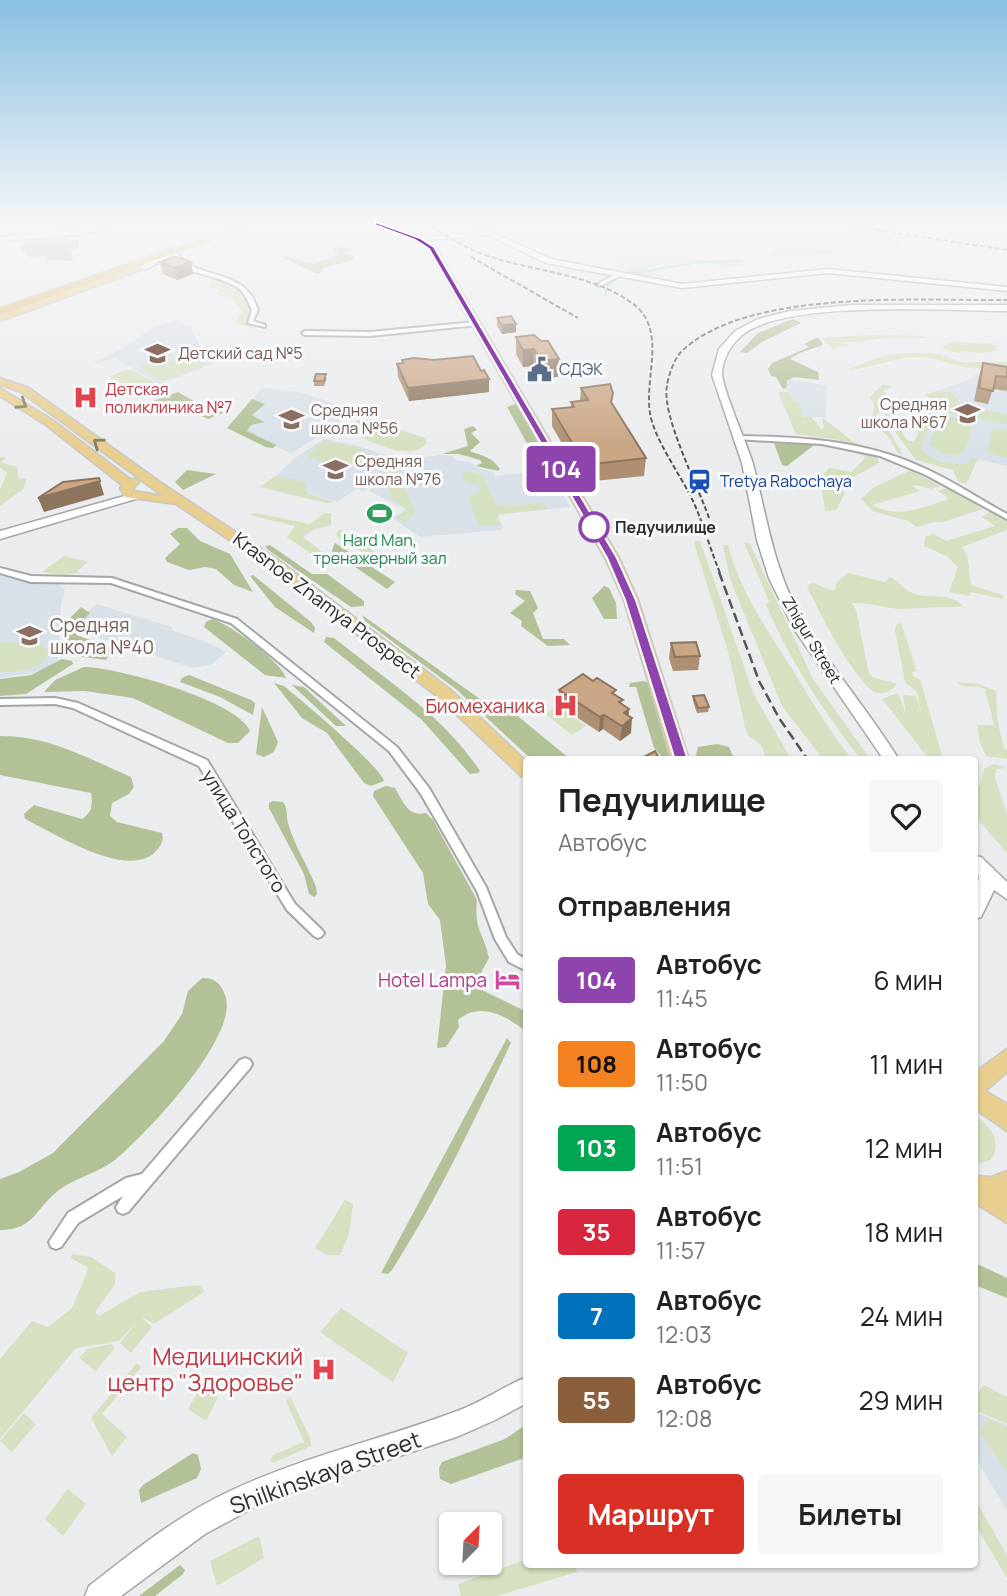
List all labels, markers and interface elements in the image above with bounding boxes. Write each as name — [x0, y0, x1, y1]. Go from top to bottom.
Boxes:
school or university icon: Детский сад №5 — [144, 339, 172, 367]
place label: Детский сад №5 — [178, 342, 303, 364]
public building icon: СДЭК — [525, 355, 553, 383]
place label: СДЭК — [559, 358, 603, 380]
place label: Детская поликлиника №7 — [105, 378, 232, 418]
hospital icon: Детская поликлиника №7 — [71, 384, 99, 412]
place label: Средняя школа №67 — [861, 393, 947, 433]
one-way arrow — [14, 395, 27, 408]
place label: Средняя школа №56 — [311, 399, 399, 439]
school or university icon: Средняя школа №67 — [953, 399, 981, 427]
school or university icon: Средняя школа №56 — [277, 405, 305, 433]
one-way arrow — [93, 439, 106, 452]
line badge: 104 — [521, 446, 601, 492]
place label: Средняя школа №76 — [355, 450, 441, 490]
text: 104 — [541, 452, 581, 485]
school or university icon: Средняя школа №76 — [321, 456, 349, 484]
station icon: Tretya Rabochaya — [686, 467, 714, 495]
place label: Tretya Rabochaya — [720, 470, 852, 492]
sports icon: Hard Man, тренажерный зал — [366, 500, 394, 528]
marker: Педучилище — [579, 512, 609, 542]
place label: Педучилище — [615, 516, 716, 538]
street label: Krasnoe Znamya Prospect — [228, 526, 426, 684]
place label: Hard Man, тренажерный зал — [313, 529, 447, 569]
street label: Zhigur Street — [777, 592, 847, 688]
place label: Средняя школа №40 — [50, 612, 154, 660]
school or university icon: Средняя школа №40 — [16, 622, 44, 650]
hospital icon: Биомеханика — [551, 692, 579, 720]
place label: Биомеханика — [425, 693, 545, 719]
street label: улица Толстого — [196, 765, 292, 897]
text: Педучилище — [558, 777, 766, 822]
button: heart — [869, 779, 943, 853]
text: Автобус — [558, 826, 647, 858]
text: Отправления — [558, 888, 731, 924]
text: Автобус — [656, 946, 762, 982]
text: 6 мин — [874, 962, 943, 998]
text: 104 — [576, 963, 617, 996]
hotel icon: Hotel Lampa — [493, 966, 521, 994]
place label: Hotel Lampa — [378, 967, 487, 993]
text: 11:45 — [656, 982, 708, 1014]
text: Автобус — [656, 1030, 762, 1066]
text: 11 мин — [869, 1046, 943, 1082]
text: 108 — [576, 1047, 617, 1080]
text: 11:50 — [656, 1066, 708, 1098]
text: Автобус — [656, 1114, 762, 1150]
text: 12 мин — [865, 1130, 943, 1166]
text: 103 — [576, 1131, 617, 1164]
text: 11:51 — [656, 1150, 703, 1182]
text: Автобус — [656, 1198, 762, 1234]
text: 18 мин — [864, 1214, 943, 1250]
text: 35 — [582, 1215, 611, 1248]
text: 11:57 — [656, 1234, 706, 1266]
text: Автобус — [656, 1282, 762, 1318]
text: 24 мин — [860, 1298, 943, 1334]
text: 7 — [590, 1299, 603, 1332]
text: 12:03 — [656, 1318, 712, 1350]
place label: Медицинский центр "Здоровье" — [108, 1340, 303, 1398]
hospital icon: Медицинский центр "Здоровье" — [309, 1355, 337, 1383]
text: Автобус — [656, 1366, 762, 1402]
text: 29 мин — [859, 1382, 943, 1418]
text: 55 — [582, 1383, 611, 1416]
text: 12:08 — [656, 1402, 712, 1434]
street label: Shilkinskaya Street — [225, 1423, 425, 1521]
button: Маршрут — [558, 1474, 744, 1554]
button: Билеты — [758, 1474, 943, 1554]
north arrow — [439, 1512, 502, 1575]
map controls — [439, 1512, 502, 1575]

